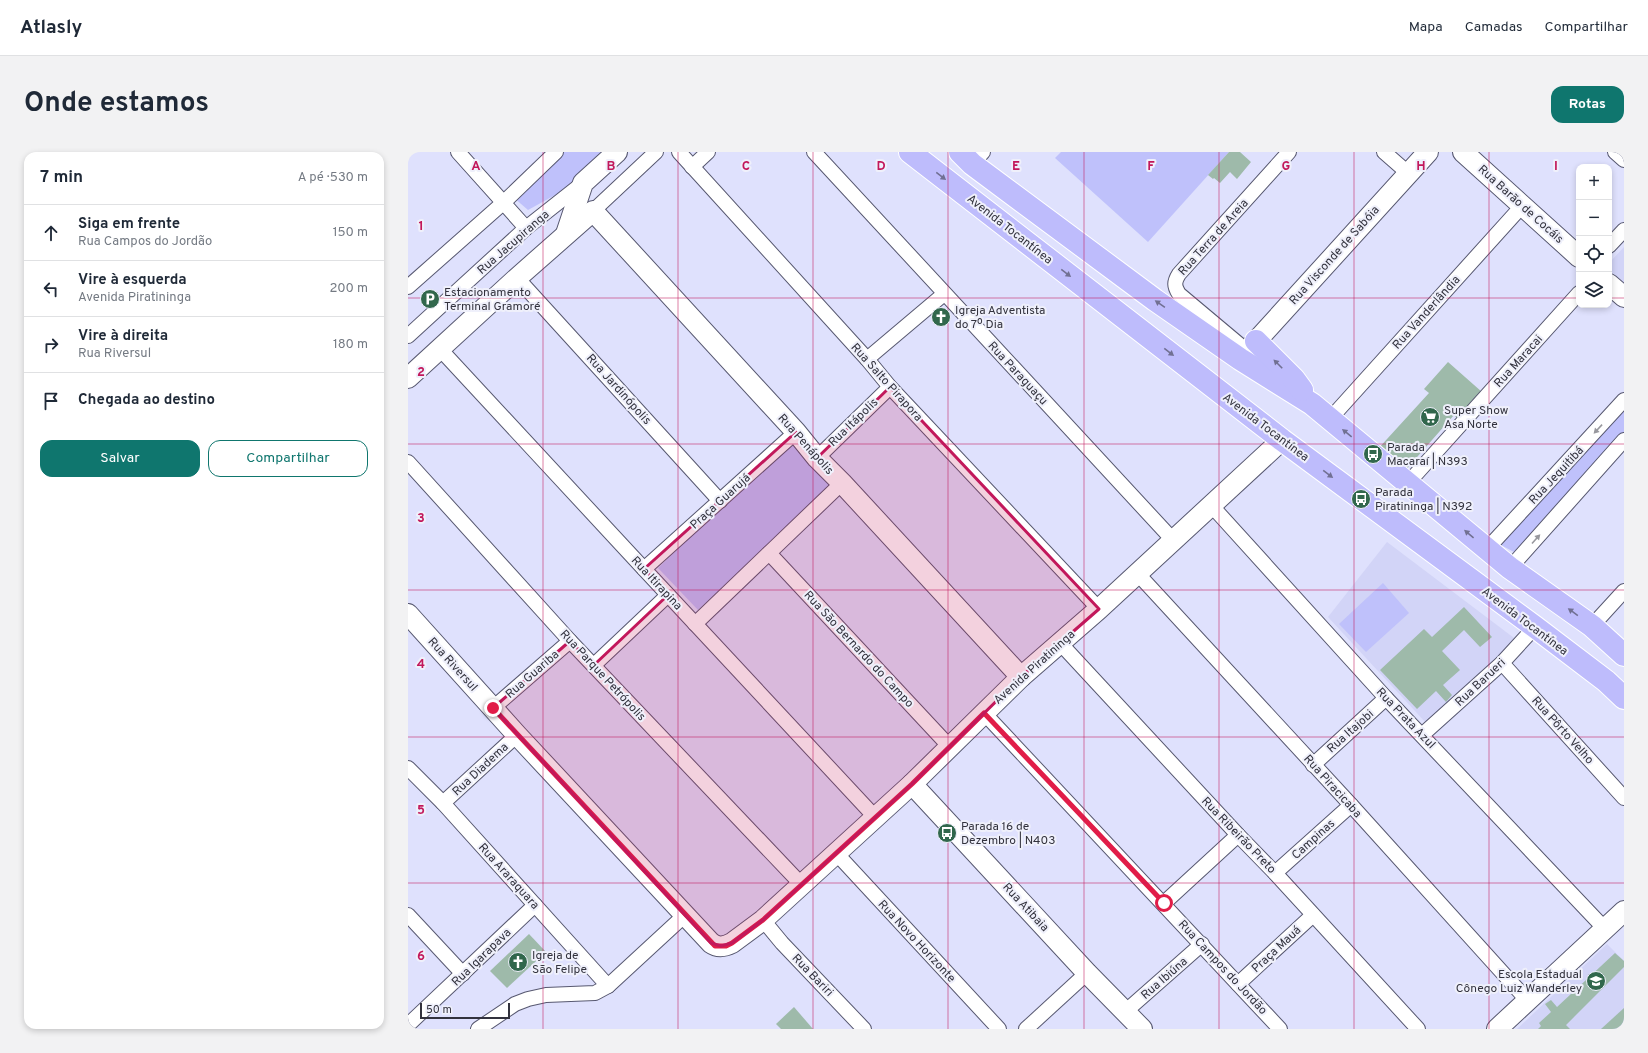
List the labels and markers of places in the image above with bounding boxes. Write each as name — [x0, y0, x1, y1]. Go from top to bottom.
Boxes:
place label: Estacionamento Terminal Gramoré — [444, 285, 540, 315]
parking icon: Estacionamento Terminal Gramoré — [419, 288, 441, 310]
place label: Igreja Adventista do 7º Dia — [955, 303, 1045, 333]
church icon: Igreja Adventista do 7º Dia — [930, 306, 952, 328]
place label: Super Show Asa Norte — [1444, 403, 1509, 433]
supermarket icon: Super Show Asa Norte — [1419, 406, 1441, 428]
place label: Parada Macaraí | N393 — [1387, 440, 1468, 470]
bus stop icon: Parada Macaraí | N393 — [1362, 443, 1384, 465]
place label: Parada Piratininga | N392 — [1375, 485, 1472, 515]
bus stop icon: Parada Piratininga | N392 — [1350, 488, 1372, 510]
place label: Parada 16 de Dezembro | N403 — [961, 819, 1055, 849]
bus stop icon: Parada 16 de Dezembro | N403 — [936, 822, 958, 844]
place label: Igreja de São Felipe — [532, 948, 587, 978]
church icon: Igreja de São Felipe — [507, 951, 529, 973]
place label: Escola Estadual Cônego Luiz Wanderley — [1456, 967, 1582, 997]
school or university icon: Escola Estadual Cônego Luiz Wanderley — [1585, 970, 1607, 992]

